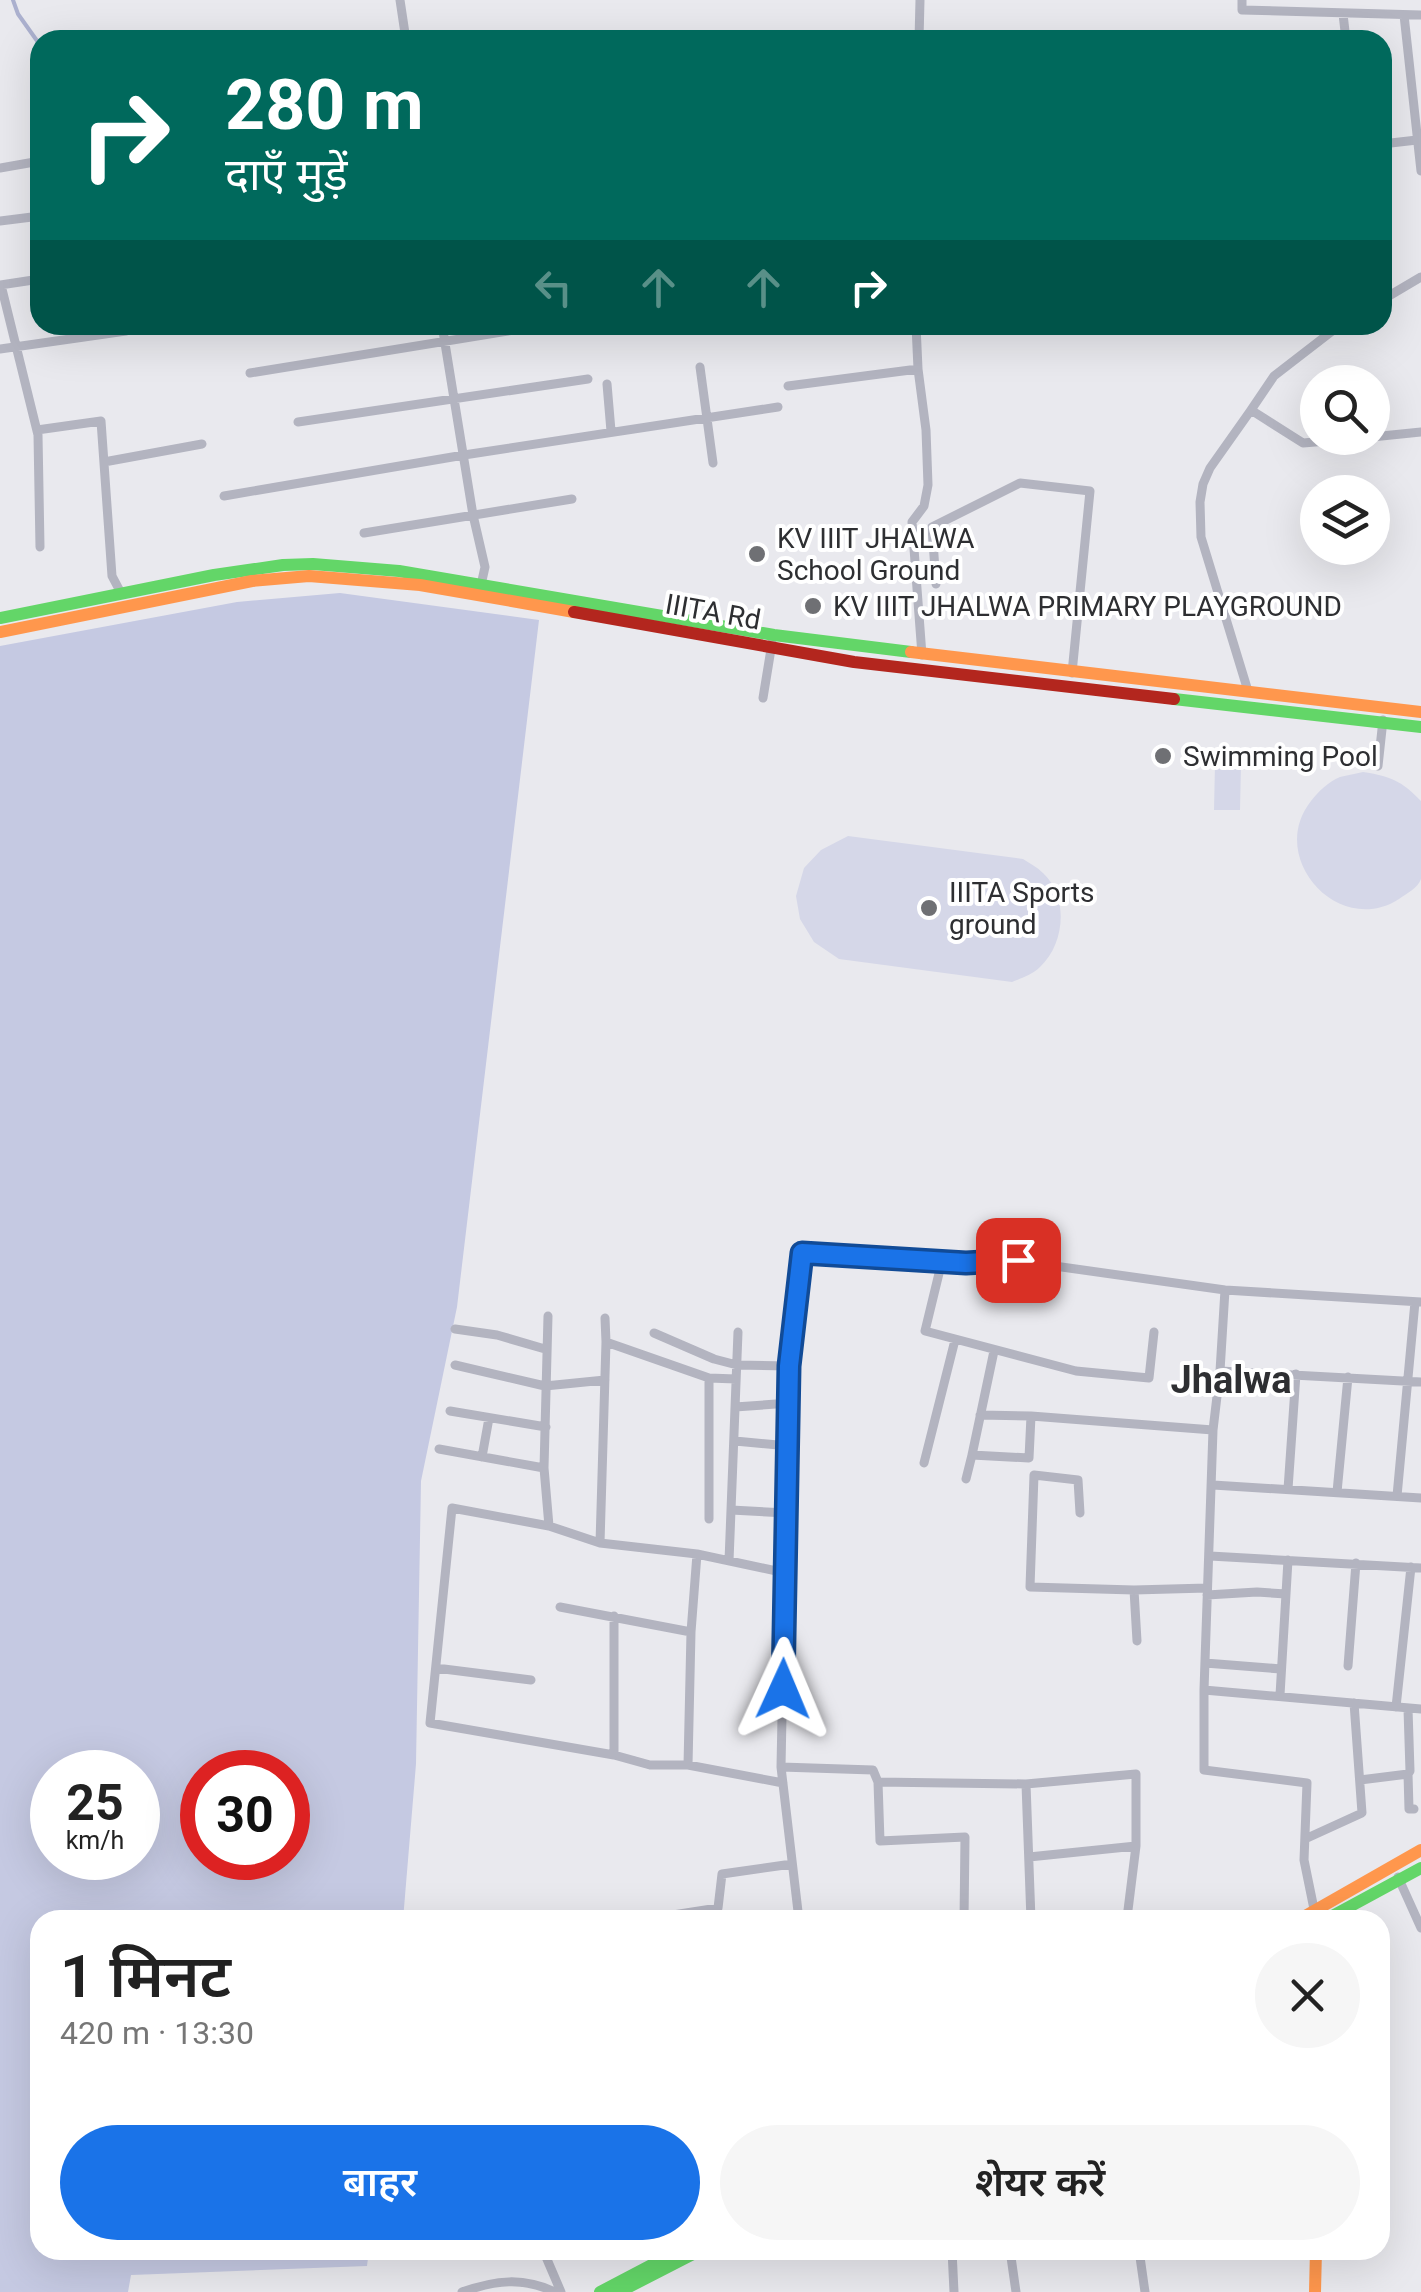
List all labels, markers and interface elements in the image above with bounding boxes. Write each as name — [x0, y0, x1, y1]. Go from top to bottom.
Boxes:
text: 280 m — [225, 64, 424, 146]
icon: right — [60, 70, 190, 200]
text: दाएँ मुड़ें — [225, 148, 348, 201]
icon: left — [526, 260, 581, 315]
icon: ahead — [631, 260, 686, 315]
icon: ahead — [736, 260, 791, 315]
icon: right — [841, 260, 896, 315]
map controls — [1300, 365, 1390, 565]
button: search — [1300, 365, 1390, 455]
button: layers — [1300, 475, 1390, 565]
place label: KV IIIT JHALWA School Ground — [777, 522, 974, 587]
marker: KV IIIT JHALWA School Ground — [746, 543, 768, 565]
street label: IIITA Rd — [663, 587, 763, 637]
place label: KV IIIT JHALWA PRIMARY PLAYGROUND — [833, 590, 1342, 623]
marker: KV IIIT JHALWA PRIMARY PLAYGROUND — [802, 595, 824, 617]
place label: Swimming Pool — [1183, 740, 1378, 773]
marker: Swimming Pool — [1152, 745, 1174, 767]
place label: IIITA Sports ground — [949, 876, 1094, 941]
marker: IIITA Sports ground — [918, 897, 940, 919]
pin — [976, 1218, 1061, 1303]
icon: arrive — [991, 1233, 1046, 1288]
district label: Jhalwa — [1170, 1358, 1292, 1402]
position arrow — [731, 1637, 835, 1741]
speed limit sign: 30 — [180, 1750, 310, 1880]
text: 25 — [66, 1774, 124, 1832]
text: km/h — [66, 1826, 124, 1855]
text: 1 मिनट — [60, 1941, 231, 2012]
button: close — [1255, 1943, 1360, 2048]
text: 420 m · 13:30 — [60, 2014, 254, 2052]
button: बाहर — [60, 2125, 700, 2240]
button: शेयर करें — [720, 2125, 1360, 2240]

